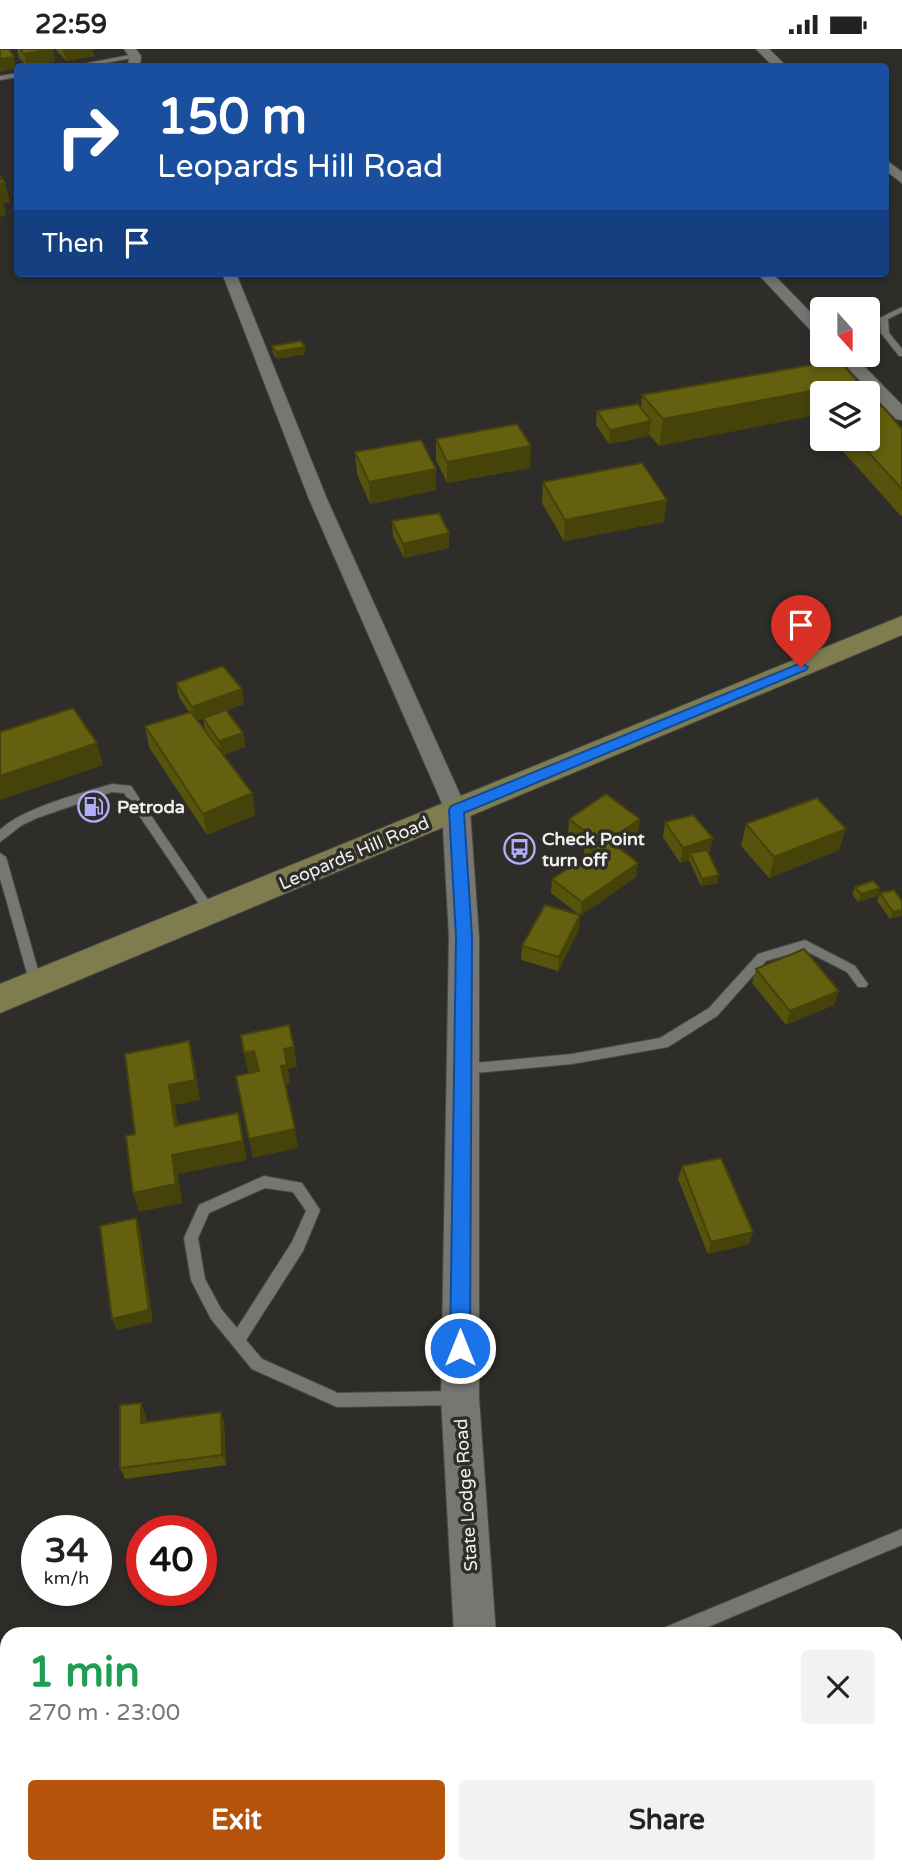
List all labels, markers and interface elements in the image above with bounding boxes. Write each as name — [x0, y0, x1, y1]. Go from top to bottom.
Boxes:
text: 22:59 — [35, 9, 107, 40]
text: 150 m — [157, 88, 307, 147]
icon: right — [42, 91, 133, 182]
text: Leopards Hill Road — [157, 148, 443, 186]
icon: arrive — [118, 224, 156, 262]
text: Then — [42, 228, 104, 259]
north arrow — [810, 297, 880, 367]
map controls — [810, 297, 880, 451]
button: layers — [810, 381, 880, 451]
pin — [771, 595, 831, 667]
icon: arrive — [782, 606, 820, 644]
fuel station icon: Petroda — [77, 790, 111, 824]
place label: Petroda — [117, 796, 185, 818]
street label: Leopards Hill Road — [276, 811, 432, 895]
place label: Check Point turn off — [542, 828, 645, 871]
bus stop icon: Check Point turn off — [502, 832, 536, 866]
position arrow — [423, 1311, 497, 1385]
street label: State Lodge Road — [450, 1418, 482, 1572]
speed limit sign: 40 — [126, 1515, 217, 1606]
text: 34 — [45, 1530, 88, 1572]
text: km/h — [44, 1567, 89, 1589]
text: 1 min — [28, 1647, 140, 1698]
button: close — [801, 1650, 875, 1724]
text: 270 m · 23:00 — [28, 1699, 180, 1727]
button: Exit — [28, 1780, 445, 1860]
button: Share — [459, 1780, 875, 1860]

